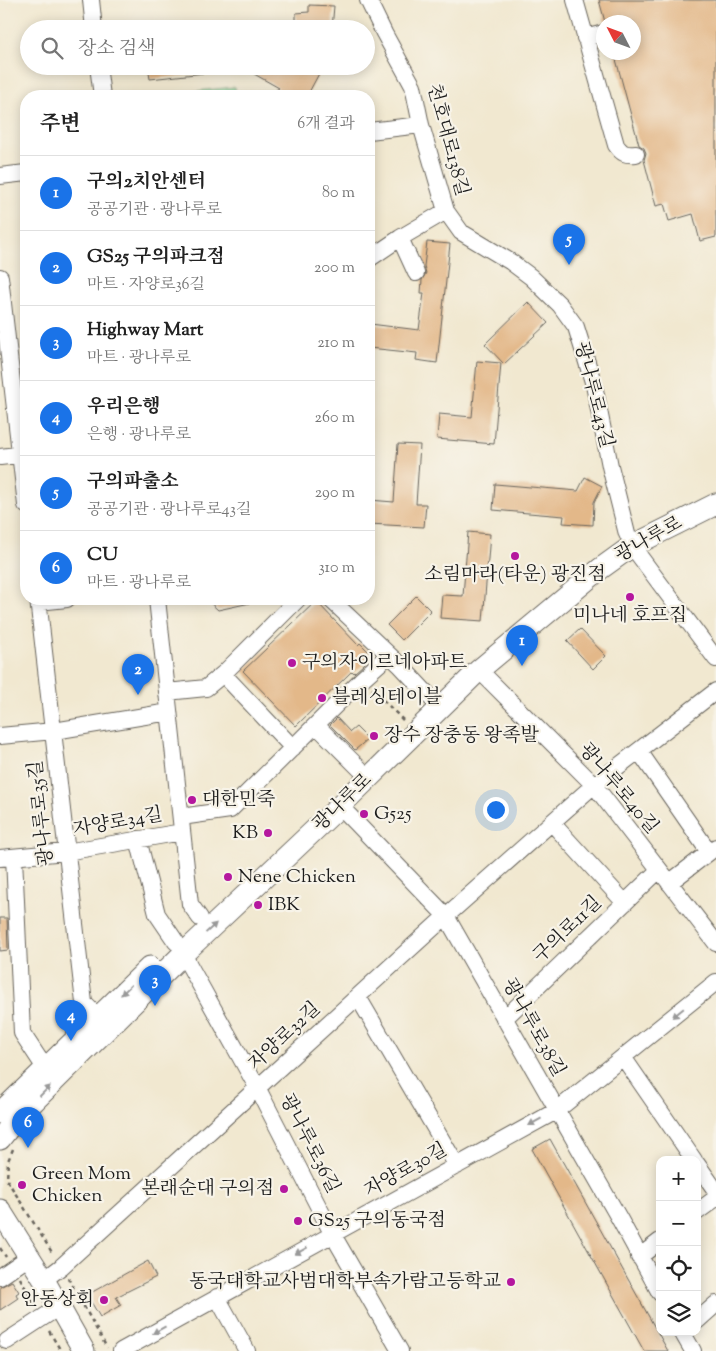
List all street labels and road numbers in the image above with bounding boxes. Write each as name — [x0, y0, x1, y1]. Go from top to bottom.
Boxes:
street label: 천호대로138길 — [419, 81, 475, 199]
street label: 광나루로43길 — [567, 339, 619, 451]
street label: 광나루로 — [610, 510, 688, 570]
street label: 광나루로40길 — [572, 738, 664, 840]
street label: 광나루로35길 — [23, 759, 61, 867]
street label: 광나루로 — [307, 768, 379, 838]
street label: 자양로34길 — [71, 802, 165, 844]
street label: 구의로11길 — [528, 890, 608, 970]
street label: 광나루로38길 — [495, 974, 571, 1082]
street label: 자양로32길 — [243, 996, 327, 1078]
street label: 광나루로36길 — [272, 1089, 346, 1199]
street label: 자양로30길 — [360, 1137, 452, 1205]

